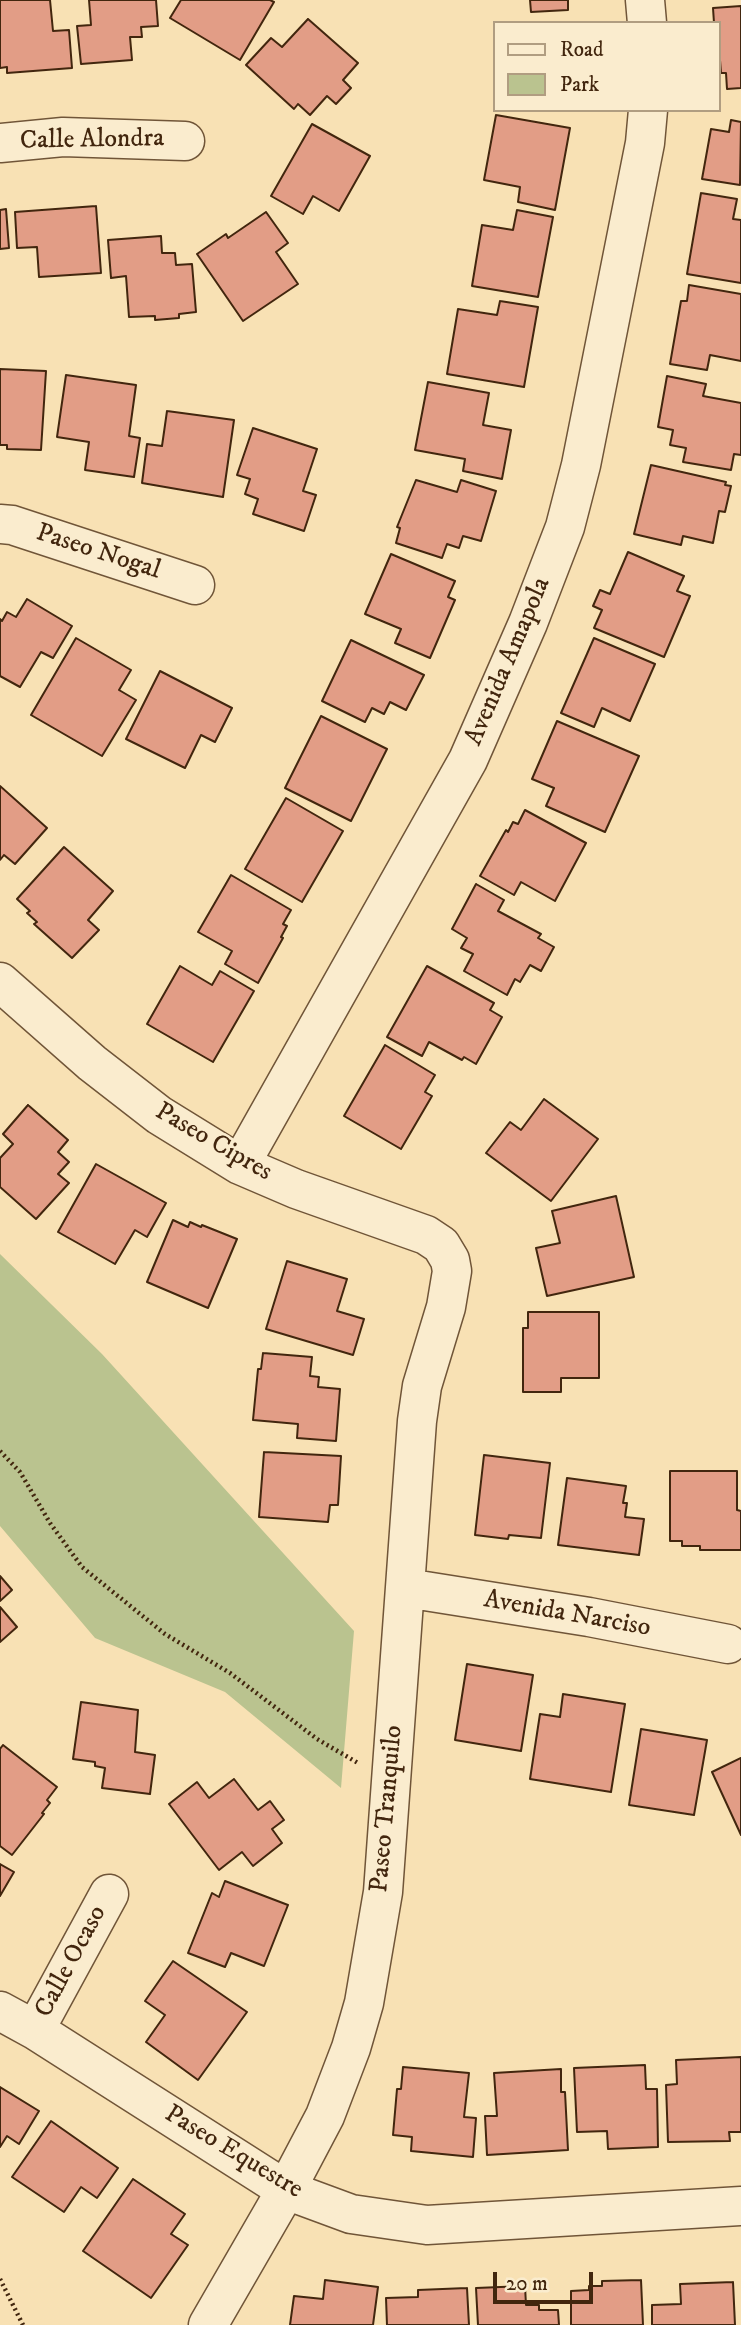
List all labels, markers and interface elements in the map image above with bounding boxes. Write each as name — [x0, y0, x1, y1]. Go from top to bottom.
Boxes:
legend — [492, 21, 720, 112]
text: Road — [560, 37, 604, 63]
text: Park — [560, 72, 599, 98]
street label: Calle Alondra — [20, 124, 164, 158]
street label: Paseo Nogal — [32, 518, 164, 588]
street label: Avenida Amapola — [460, 573, 558, 751]
street label: Paseo Cipres — [149, 1097, 277, 1189]
street label: Avenida Narciso — [481, 1585, 653, 1645]
street label: Paseo Tranquilo — [365, 1724, 411, 1894]
street label: Calle Ocaso — [30, 1901, 114, 2023]
street label: Paseo Equestre — [158, 2099, 308, 2207]
scale bar — [496, 2258, 596, 2302]
text: 20 m — [506, 2271, 548, 2297]

